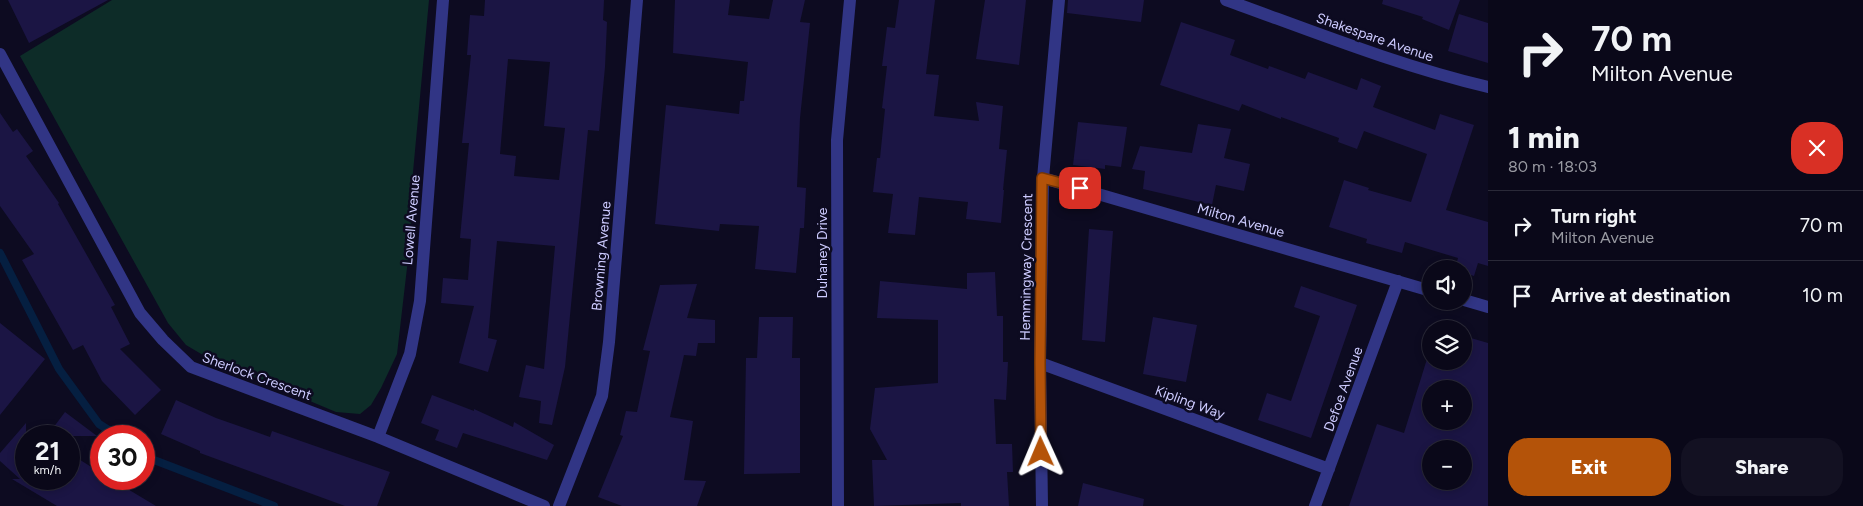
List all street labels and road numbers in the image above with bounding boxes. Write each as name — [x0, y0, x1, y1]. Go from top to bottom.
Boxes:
street label: Shakespare Avenue — [1314, 9, 1436, 66]
street label: Lowell Avenue — [399, 174, 424, 266]
street label: Hemmingway Crescent — [1017, 193, 1036, 341]
street label: Browning Avenue — [588, 200, 615, 312]
street label: Milton Avenue — [1195, 200, 1287, 241]
street label: Duhaney Drive — [814, 207, 831, 298]
street label: Defoe Avenue — [1320, 344, 1367, 434]
street label: Sherlock Crescent — [200, 349, 314, 404]
street label: Kipling Way — [1153, 382, 1228, 423]

